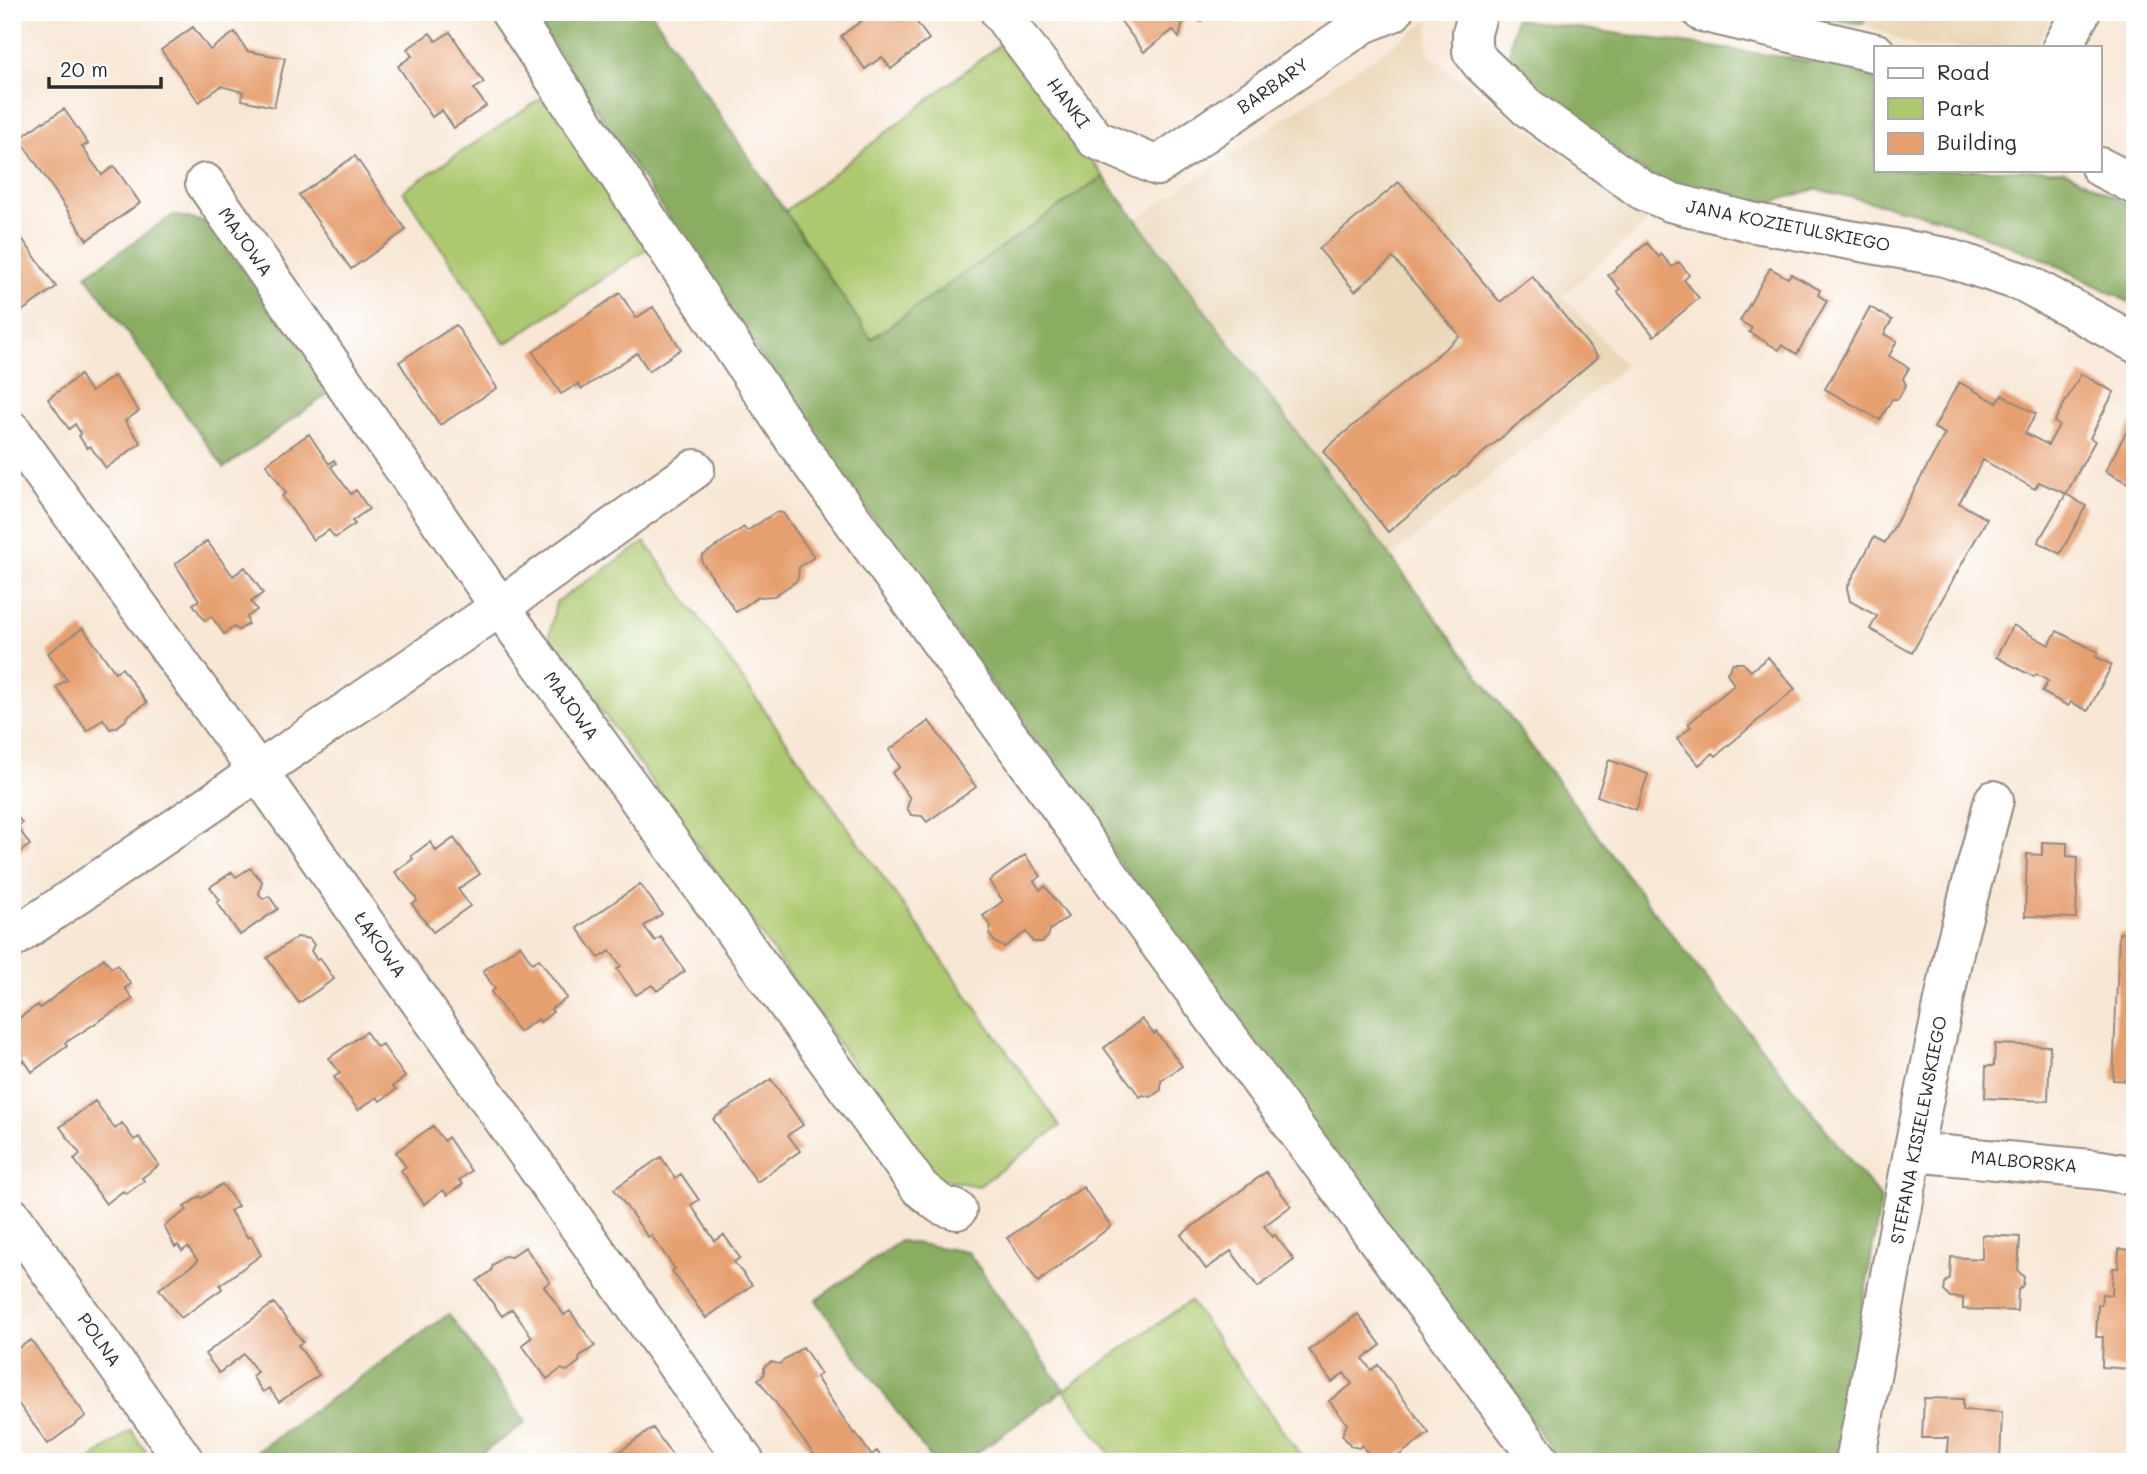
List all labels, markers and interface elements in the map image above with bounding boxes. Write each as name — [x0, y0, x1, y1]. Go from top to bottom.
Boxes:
scale bar — [49, 46, 161, 90]
legend — [1874, 46, 2102, 172]
street label: BARBARY — [1232, 52, 1313, 119]
text: 20 m — [60, 55, 108, 82]
text: Road — [1937, 58, 1989, 85]
street label: HANKI — [1042, 72, 1096, 133]
text: Park — [1937, 94, 1985, 121]
text: Building — [1937, 128, 2017, 155]
street label: JANA KOZIETULSKIEGO — [1684, 193, 1892, 257]
street label: MAJOWA — [213, 202, 278, 281]
street label: MAJOWA — [539, 666, 605, 745]
street label: ŁĄKOWA — [349, 907, 412, 982]
street label: STEFANA KISIELEWSKIEGO — [1884, 1014, 1952, 1246]
street label: MALBORSKA — [1970, 1144, 2078, 1178]
street label: POLNA — [73, 1308, 127, 1371]

